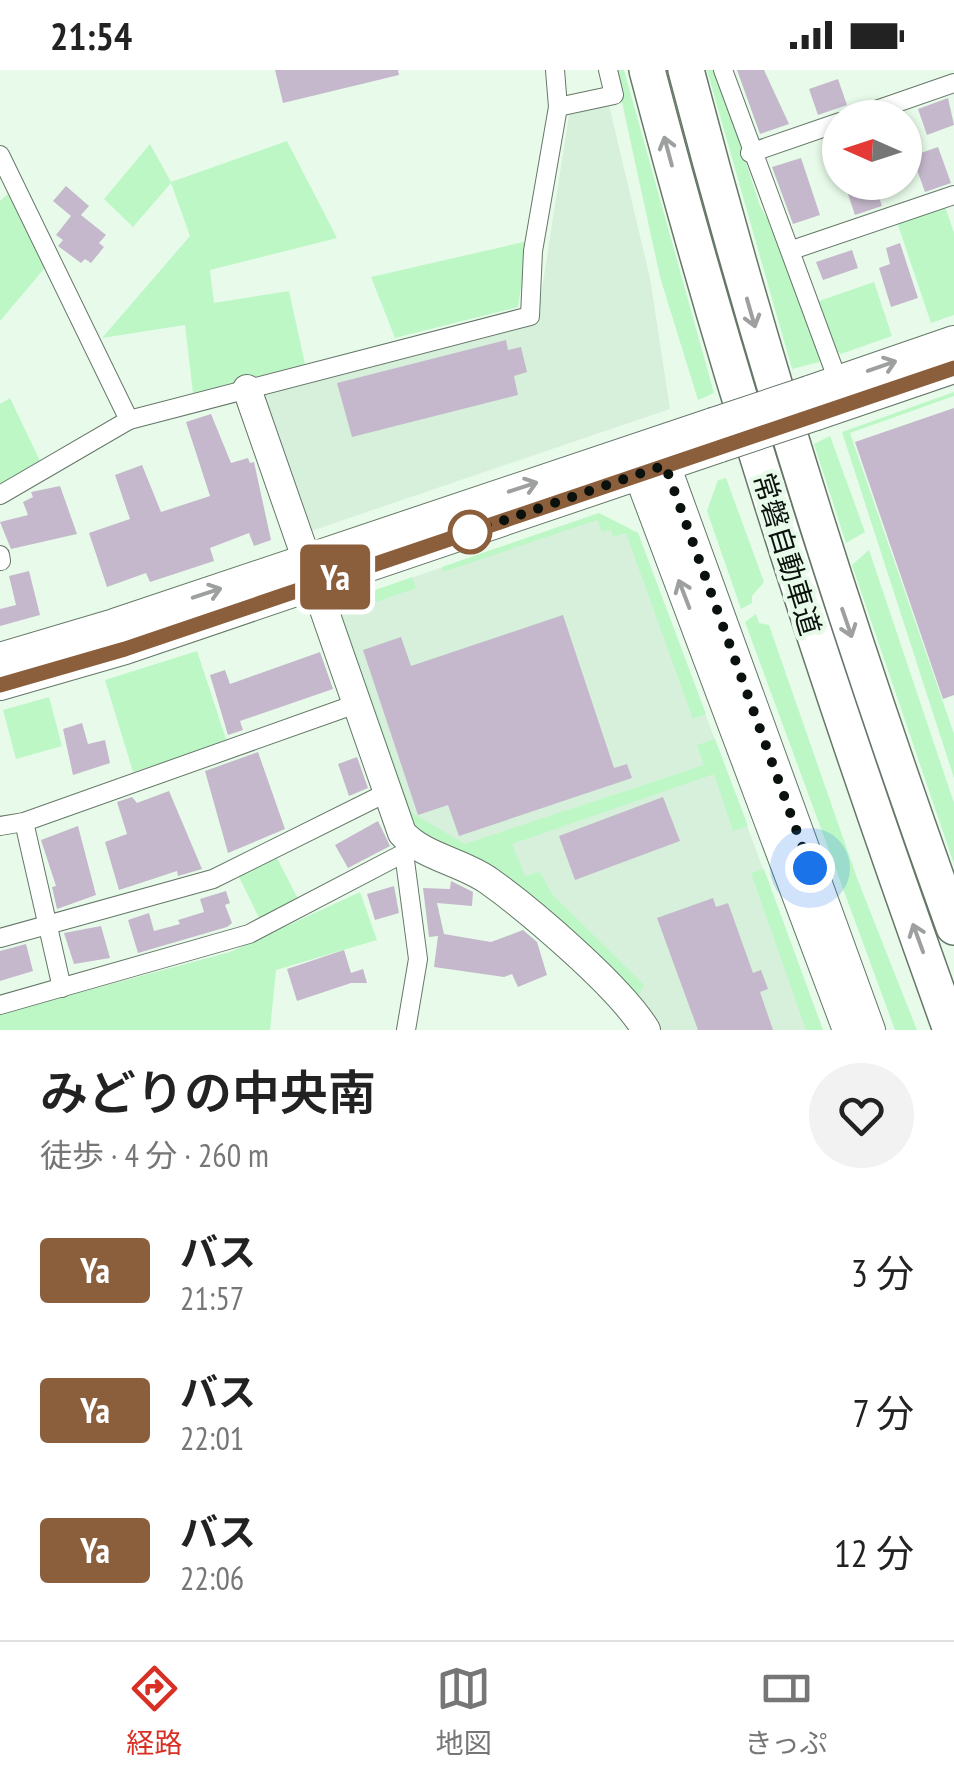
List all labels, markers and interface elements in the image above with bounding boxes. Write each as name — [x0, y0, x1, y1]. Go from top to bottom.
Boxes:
text: 21:54 — [50, 11, 132, 60]
north arrow — [822, 100, 922, 200]
map controls — [822, 100, 922, 200]
one-way arrow — [658, 136, 676, 168]
one-way arrow — [743, 297, 762, 328]
one-way arrow — [865, 355, 897, 373]
street label: 常磐自動車道 — [745, 468, 830, 640]
one-way arrow — [507, 476, 539, 494]
unlabelled marker — [449, 511, 491, 553]
line badge: Ya — [290, 544, 380, 610]
text: Ya — [320, 554, 350, 600]
one-way arrow — [674, 579, 692, 610]
one-way arrow — [191, 583, 222, 601]
one-way arrow — [839, 607, 857, 638]
your location — [785, 843, 835, 893]
one-way arrow — [908, 924, 926, 955]
text: みどりの中央南 — [40, 1061, 376, 1123]
button: heart — [809, 1063, 914, 1168]
text: 徒歩 · 4 分 · 260 m — [40, 1134, 269, 1176]
text: バス — [180, 1227, 256, 1276]
text: Ya — [80, 1247, 110, 1293]
text: 3 分 — [851, 1248, 914, 1297]
text: 21:57 — [180, 1277, 244, 1319]
text: バス — [180, 1367, 256, 1416]
text: Ya — [80, 1387, 110, 1433]
text: 7 分 — [852, 1388, 914, 1437]
text: 22:01 — [180, 1417, 244, 1459]
text: バス — [180, 1507, 256, 1556]
text: Ya — [80, 1527, 110, 1573]
text: 12 分 — [834, 1528, 914, 1577]
text: 22:06 — [180, 1557, 244, 1599]
tab: 経路 — [127, 1661, 183, 1761]
tab: 地図 — [436, 1661, 492, 1761]
tab: きっぷ — [745, 1661, 827, 1761]

